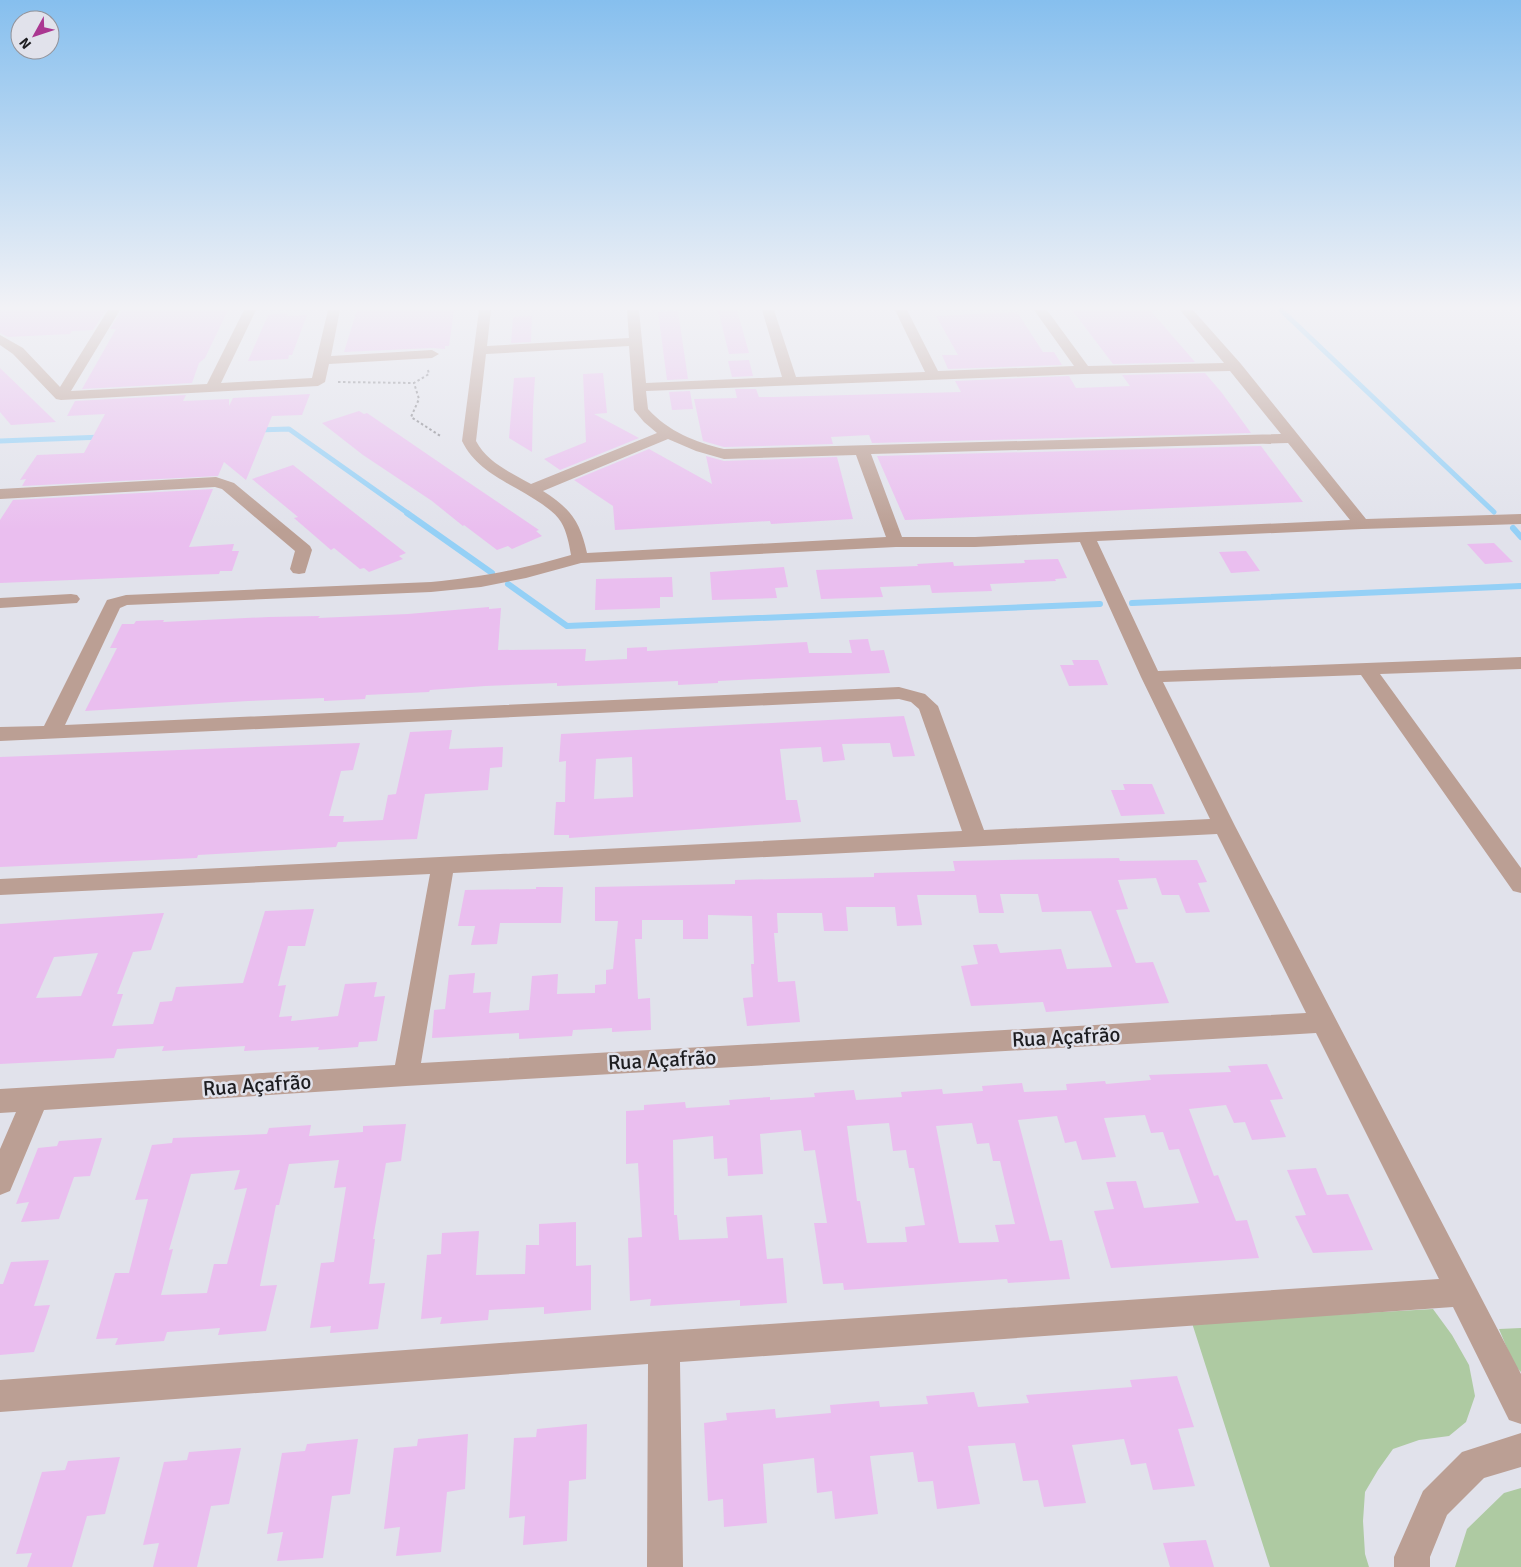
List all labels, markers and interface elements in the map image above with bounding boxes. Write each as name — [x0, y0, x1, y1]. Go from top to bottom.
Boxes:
north arrow — [10, 10, 60, 60]
text: N — [16, 34, 35, 52]
street label: Rua Açafrão — [1011, 1021, 1121, 1053]
street label: Rua Açafrão — [607, 1044, 717, 1076]
street label: Rua Açafrão — [202, 1068, 312, 1102]

